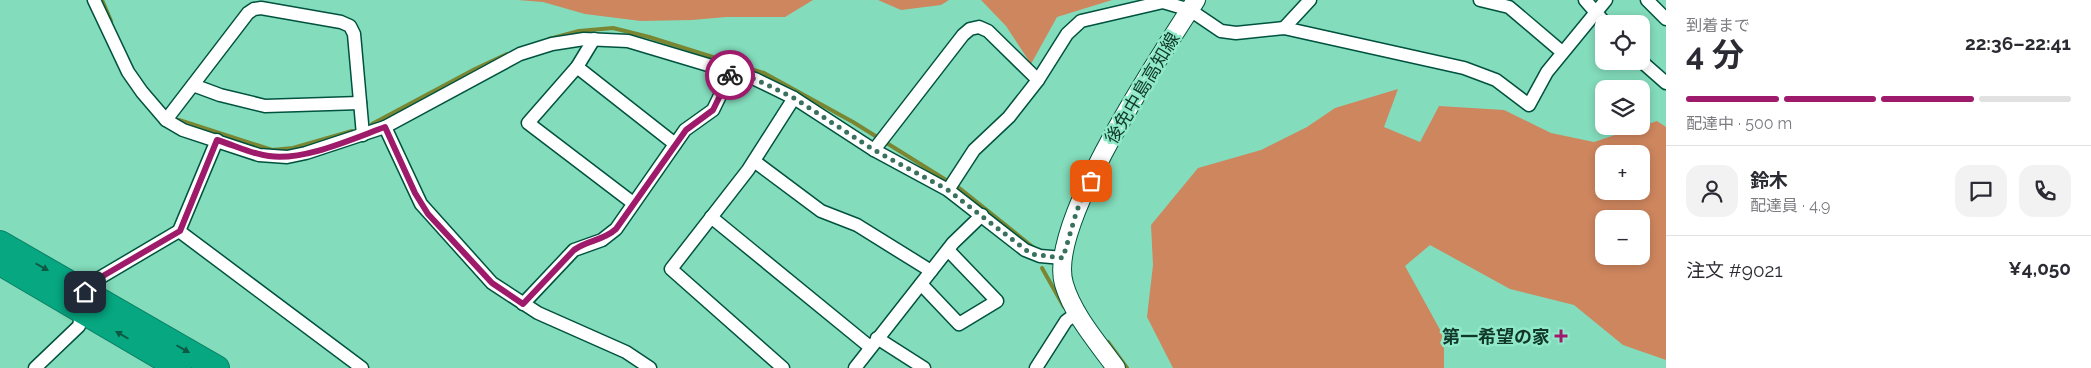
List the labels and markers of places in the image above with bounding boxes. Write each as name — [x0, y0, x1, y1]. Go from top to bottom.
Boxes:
pin — [1070, 160, 1112, 202]
pin — [64, 271, 106, 313]
place label: 第一希望の家 — [1442, 326, 1550, 347]
marker: 第一希望の家 — [1554, 329, 1568, 343]

